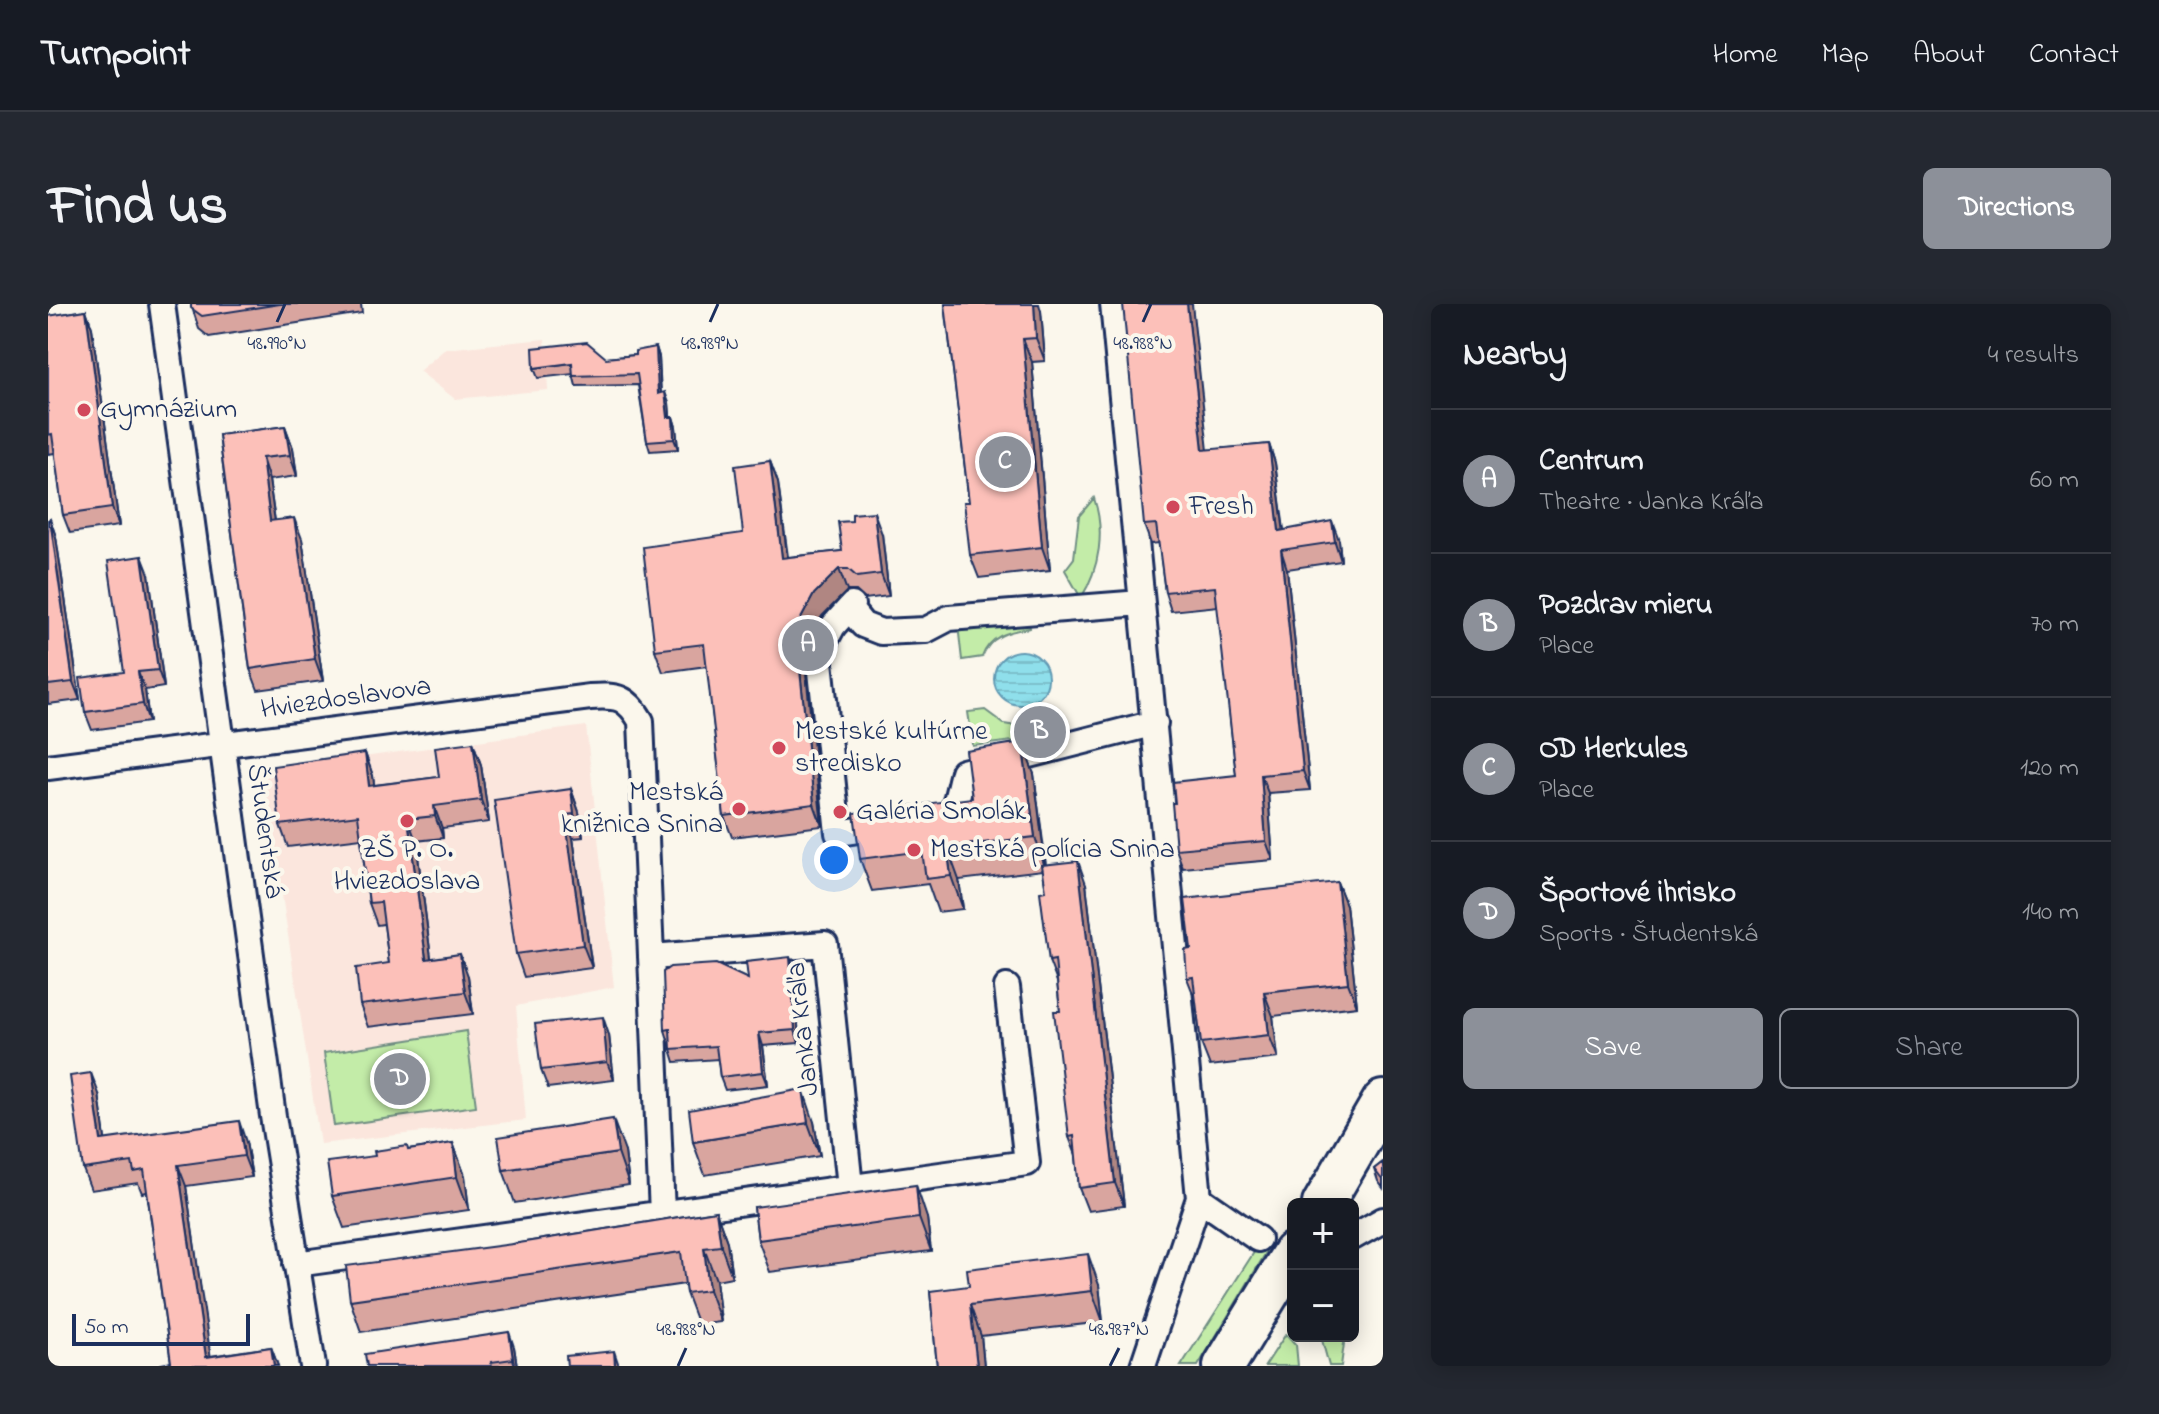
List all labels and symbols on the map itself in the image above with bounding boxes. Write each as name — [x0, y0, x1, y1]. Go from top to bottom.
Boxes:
text: 48.990°N — [247, 330, 307, 359]
text: 48.989°N — [681, 330, 739, 359]
text: 48.988°N — [1113, 330, 1173, 359]
place label: Gymnázium — [100, 390, 237, 431]
marker: Gymnázium — [75, 401, 93, 419]
pin: C — [979, 432, 1031, 492]
place label: Fresh — [1188, 487, 1254, 528]
marker: Fresh — [1164, 498, 1182, 516]
pin: A — [782, 615, 834, 675]
street label: Hviezdoslavova — [258, 667, 434, 731]
pin: B — [1014, 702, 1066, 762]
place label: Mestské kultúrne stredisko — [795, 712, 988, 785]
marker: Mestské kultúrne stredisko — [770, 739, 788, 757]
street label: Študentská — [234, 761, 294, 901]
place label: Mestská knižnica Snina — [561, 773, 723, 846]
place label: Galéria Smolák — [856, 792, 1027, 833]
marker: Mestská knižnica Snina — [730, 800, 748, 818]
marker: Galéria Smolák — [831, 803, 849, 821]
marker: ZŠ P. O. Hviezdoslava — [398, 812, 416, 830]
place label: ZŠ P. O. Hviezdoslava — [334, 830, 480, 903]
place label: Mestská polícia Snina — [930, 830, 1175, 871]
your location — [814, 840, 854, 880]
marker: Mestská polícia Snina — [905, 841, 923, 859]
street label: Janka Kráľa — [777, 960, 831, 1098]
pin: D — [374, 1049, 426, 1109]
scale bar — [72, 1310, 250, 1346]
text: 48.988°N — [656, 1316, 716, 1345]
text: 48.987°N — [1089, 1316, 1149, 1345]

